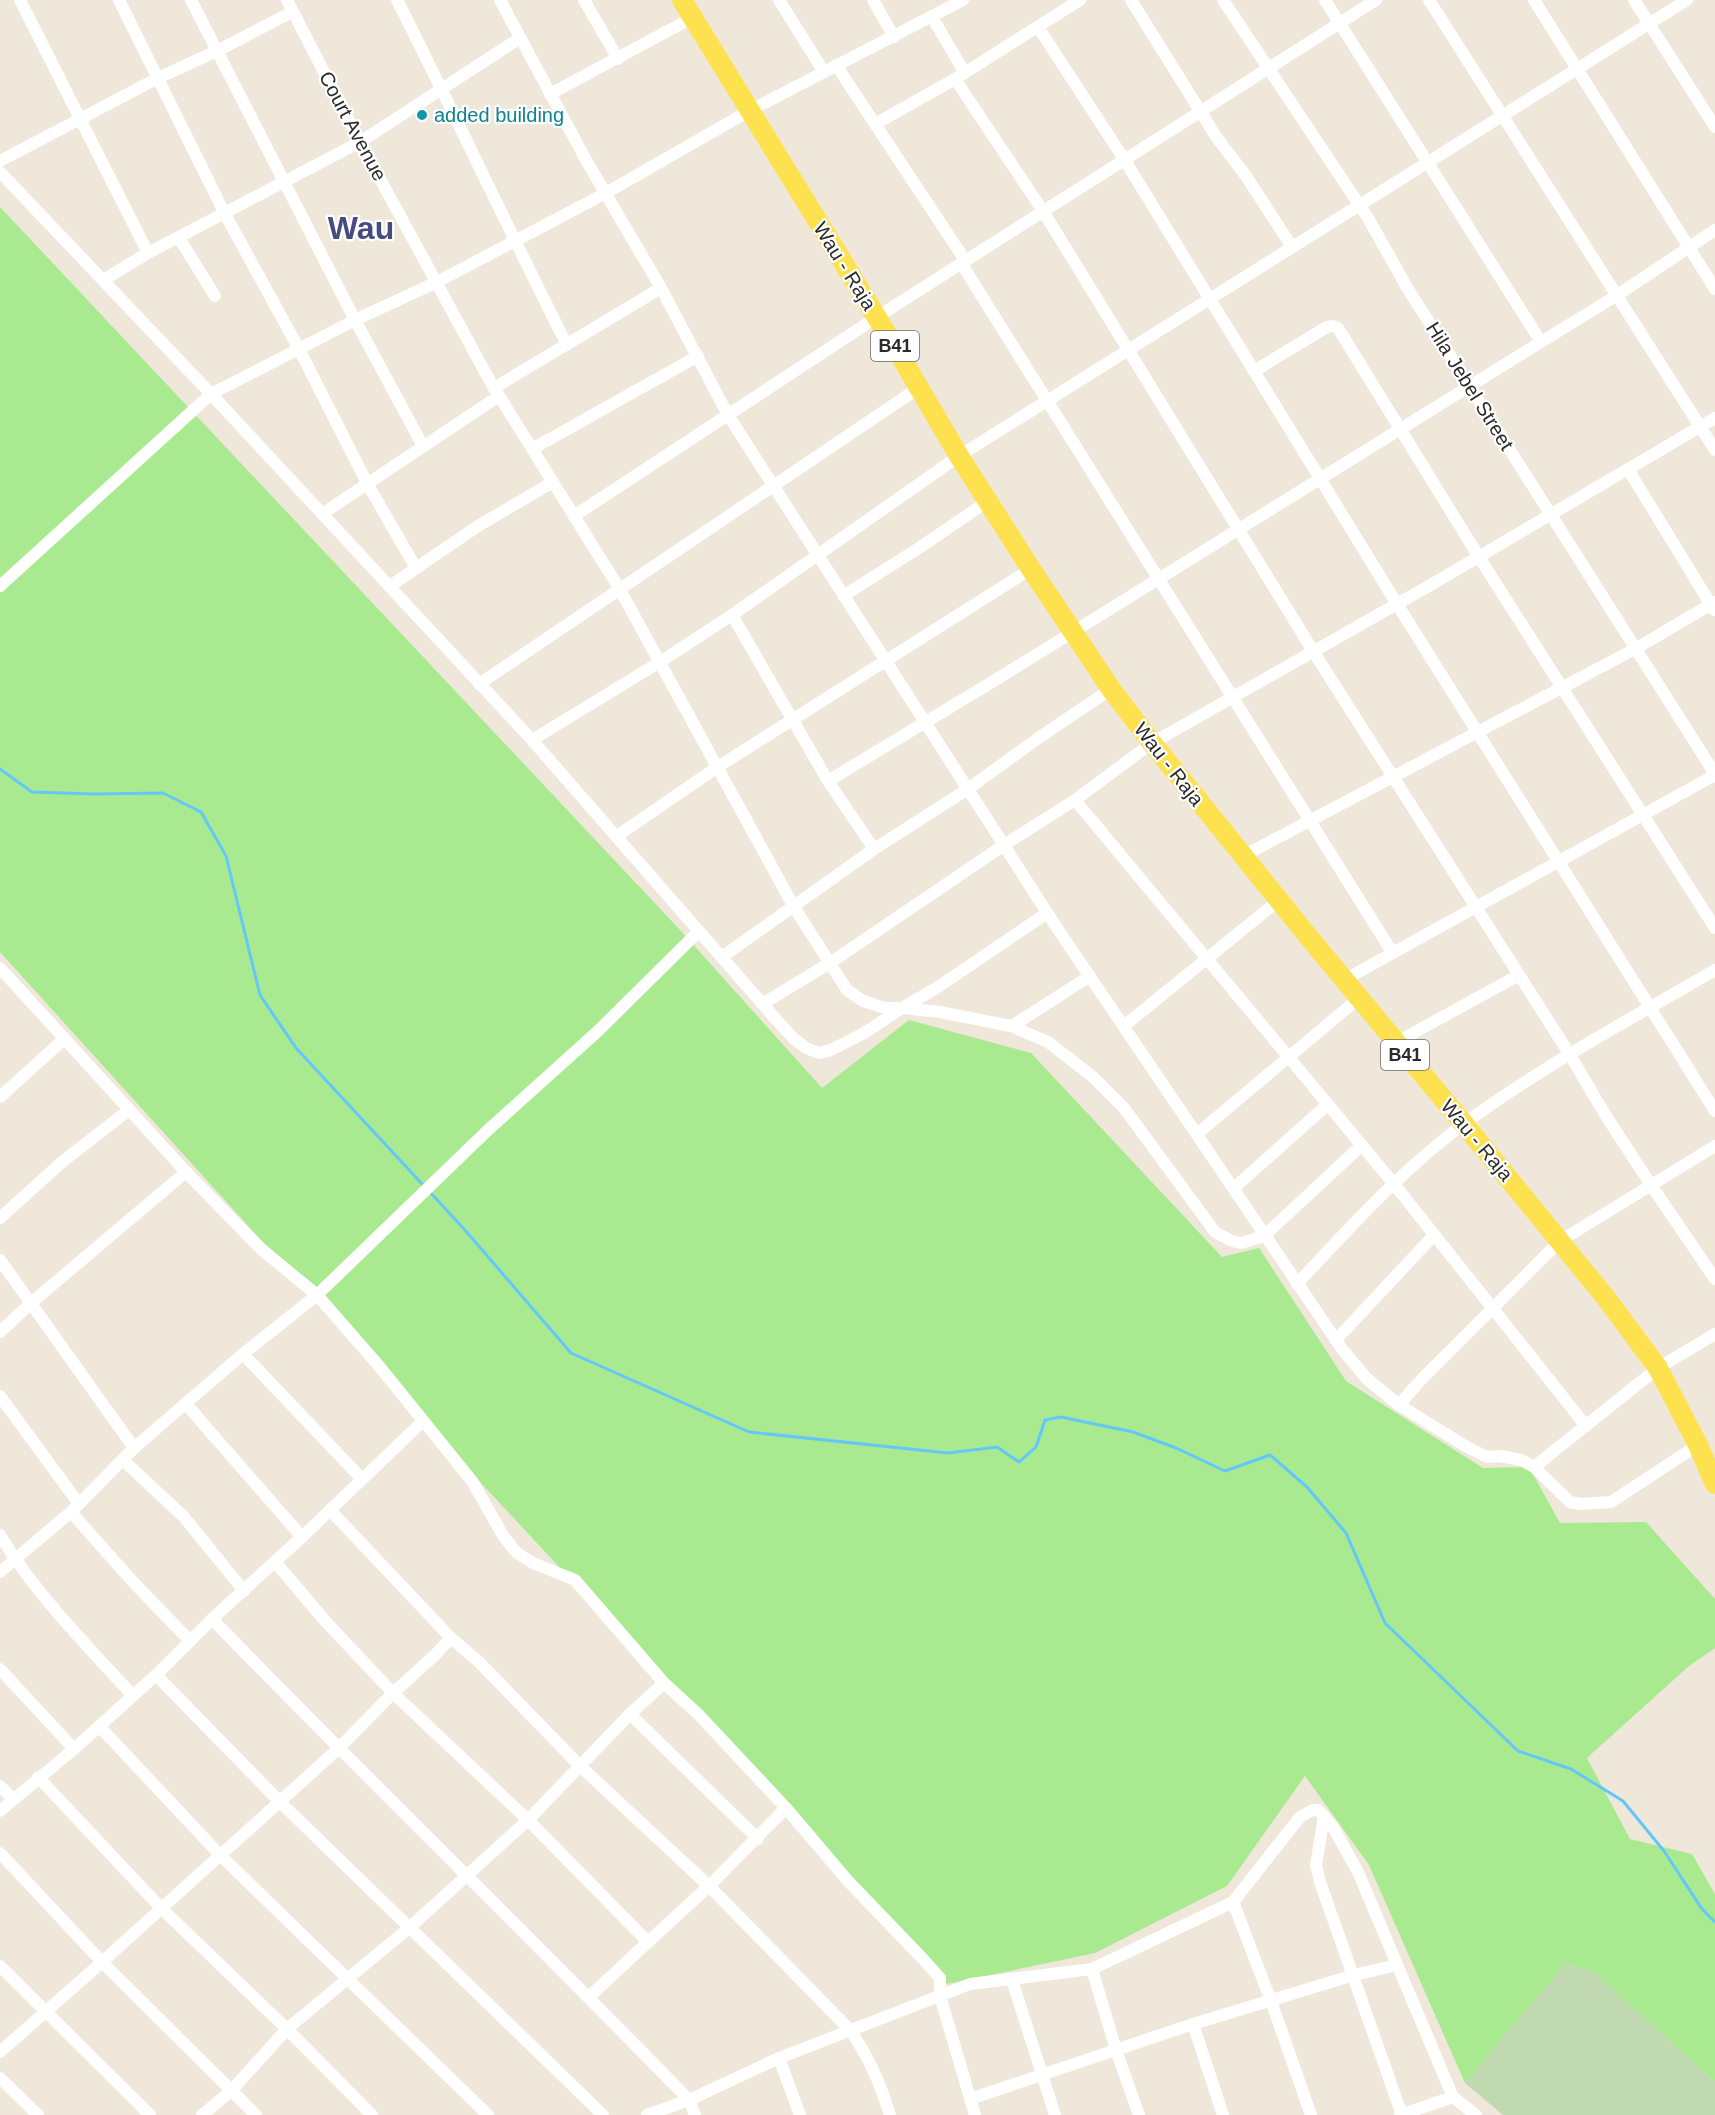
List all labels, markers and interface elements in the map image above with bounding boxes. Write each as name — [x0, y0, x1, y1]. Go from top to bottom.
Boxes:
street label: Court Avenue — [315, 67, 391, 185]
place label: added building — [434, 104, 564, 126]
marker: added building — [415, 108, 429, 122]
district label: Wau — [328, 210, 394, 246]
street label: Wau - Raja — [809, 218, 881, 315]
street label: Hila Jebel Street — [1422, 318, 1518, 454]
road number: B41 — [871, 331, 919, 361]
street label: Wau - Raja — [1130, 718, 1209, 811]
road number: B41 — [1381, 1040, 1429, 1070]
street label: Wau - Raja — [1437, 1095, 1518, 1186]

